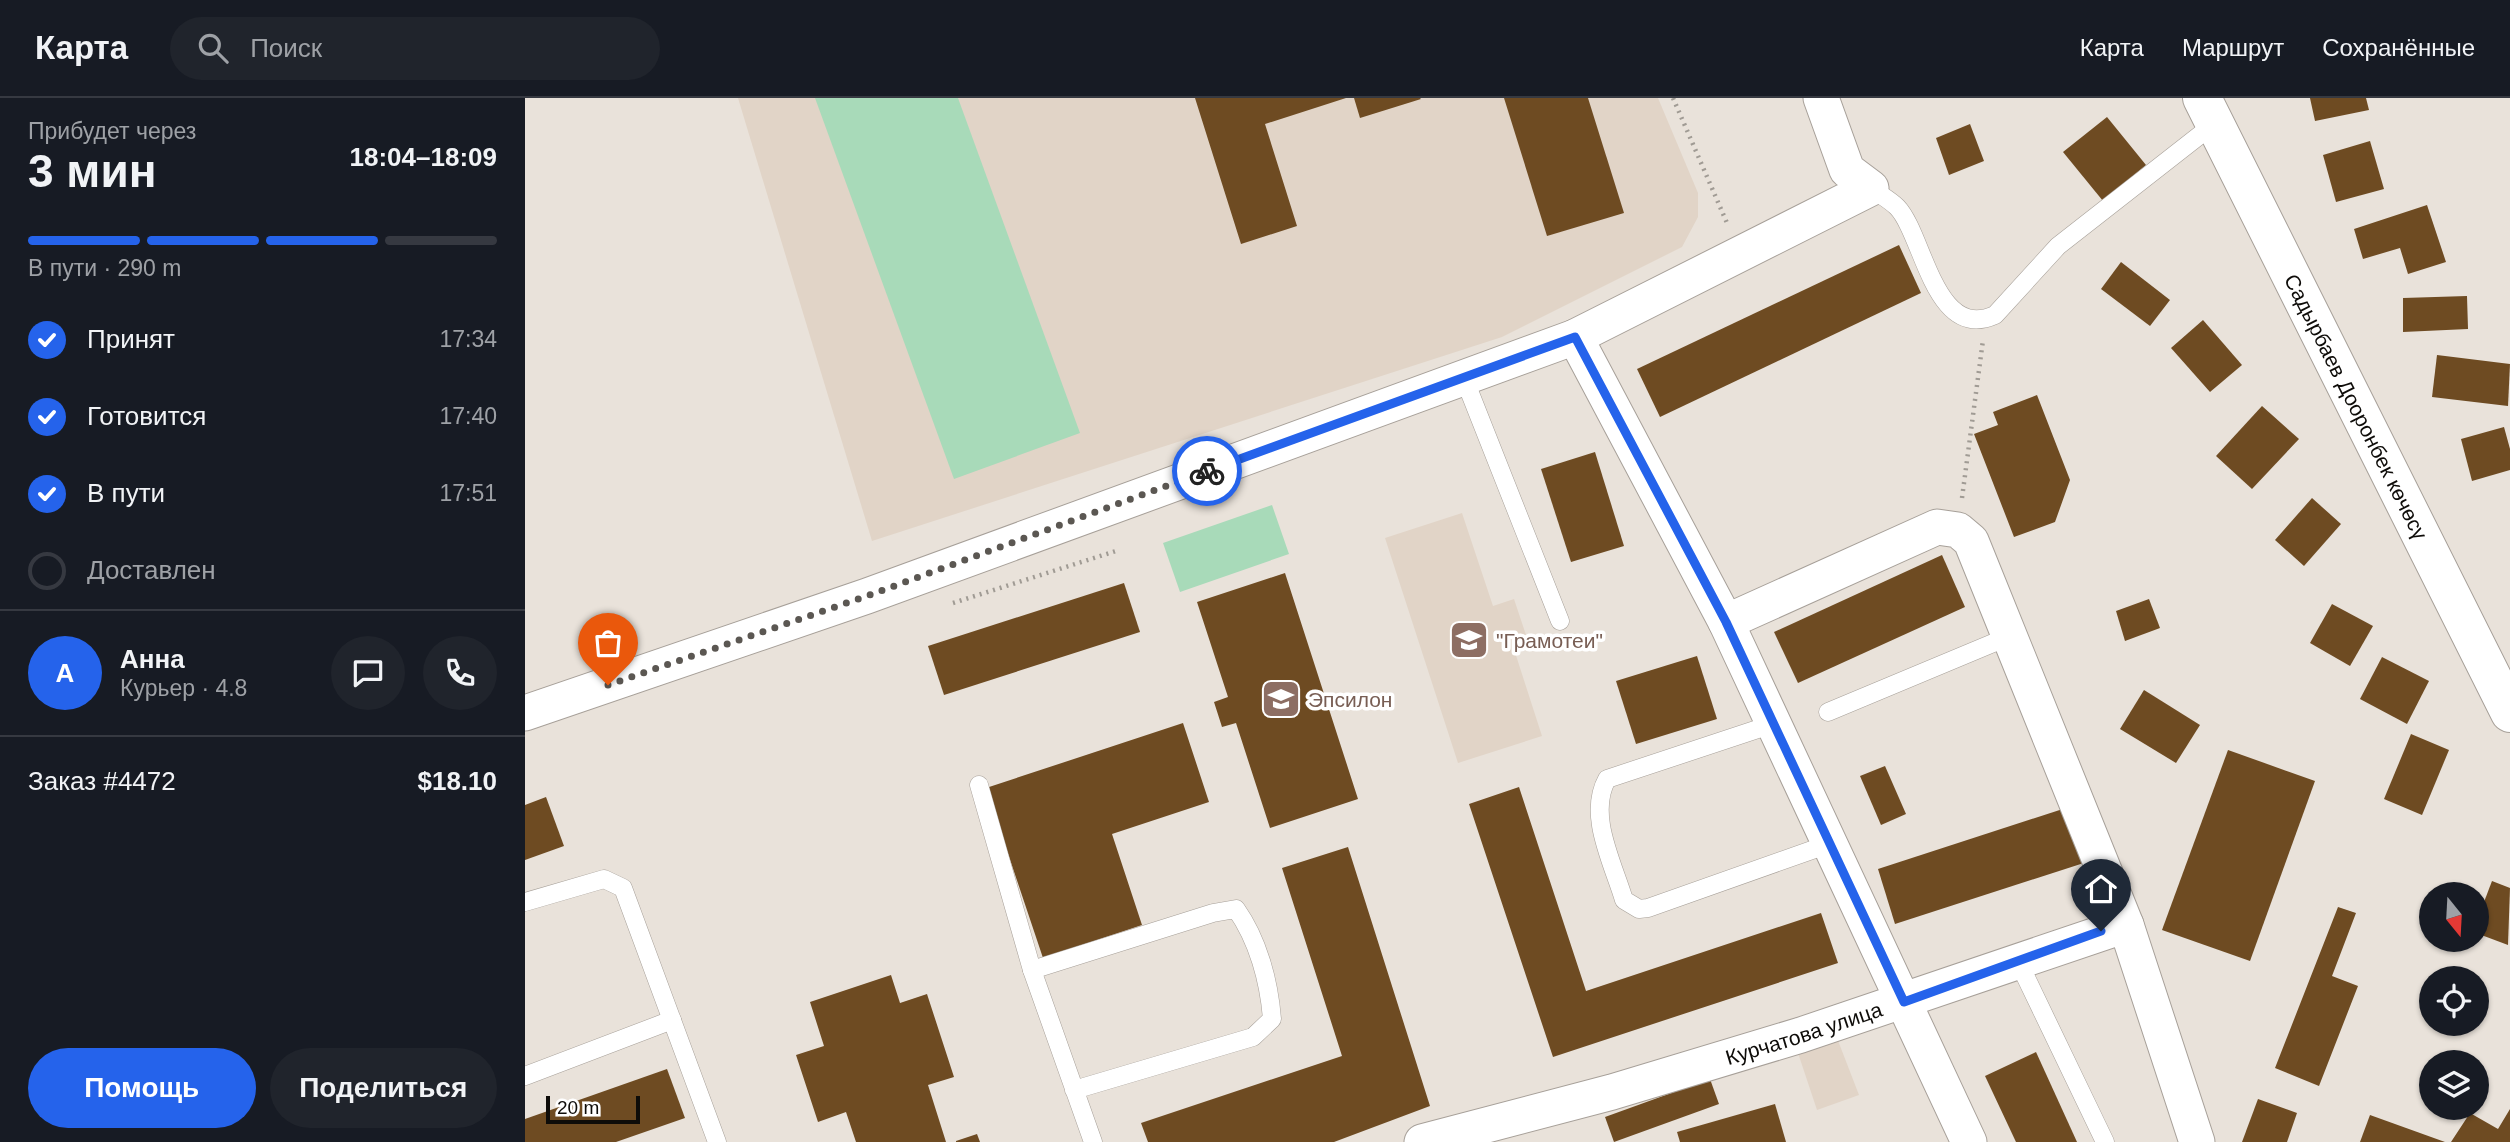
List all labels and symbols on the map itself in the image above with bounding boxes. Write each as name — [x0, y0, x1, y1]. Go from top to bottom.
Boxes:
street label: Садырбаев Дооронбек көчөсү — [2280, 270, 2433, 543]
courier — [1172, 436, 1242, 506]
pin — [578, 613, 638, 685]
school or university icon: "Грамотеи" — [1448, 619, 1490, 661]
place label: "Грамотеи" — [1496, 629, 1603, 652]
school or university icon: Эпсилон — [1260, 678, 1302, 720]
place label: Эпсилон — [1308, 688, 1392, 711]
pin — [2071, 859, 2131, 931]
north arrow — [2419, 882, 2489, 952]
street label: Курчатова улица — [1723, 997, 1885, 1069]
scale bar — [546, 1093, 641, 1125]

